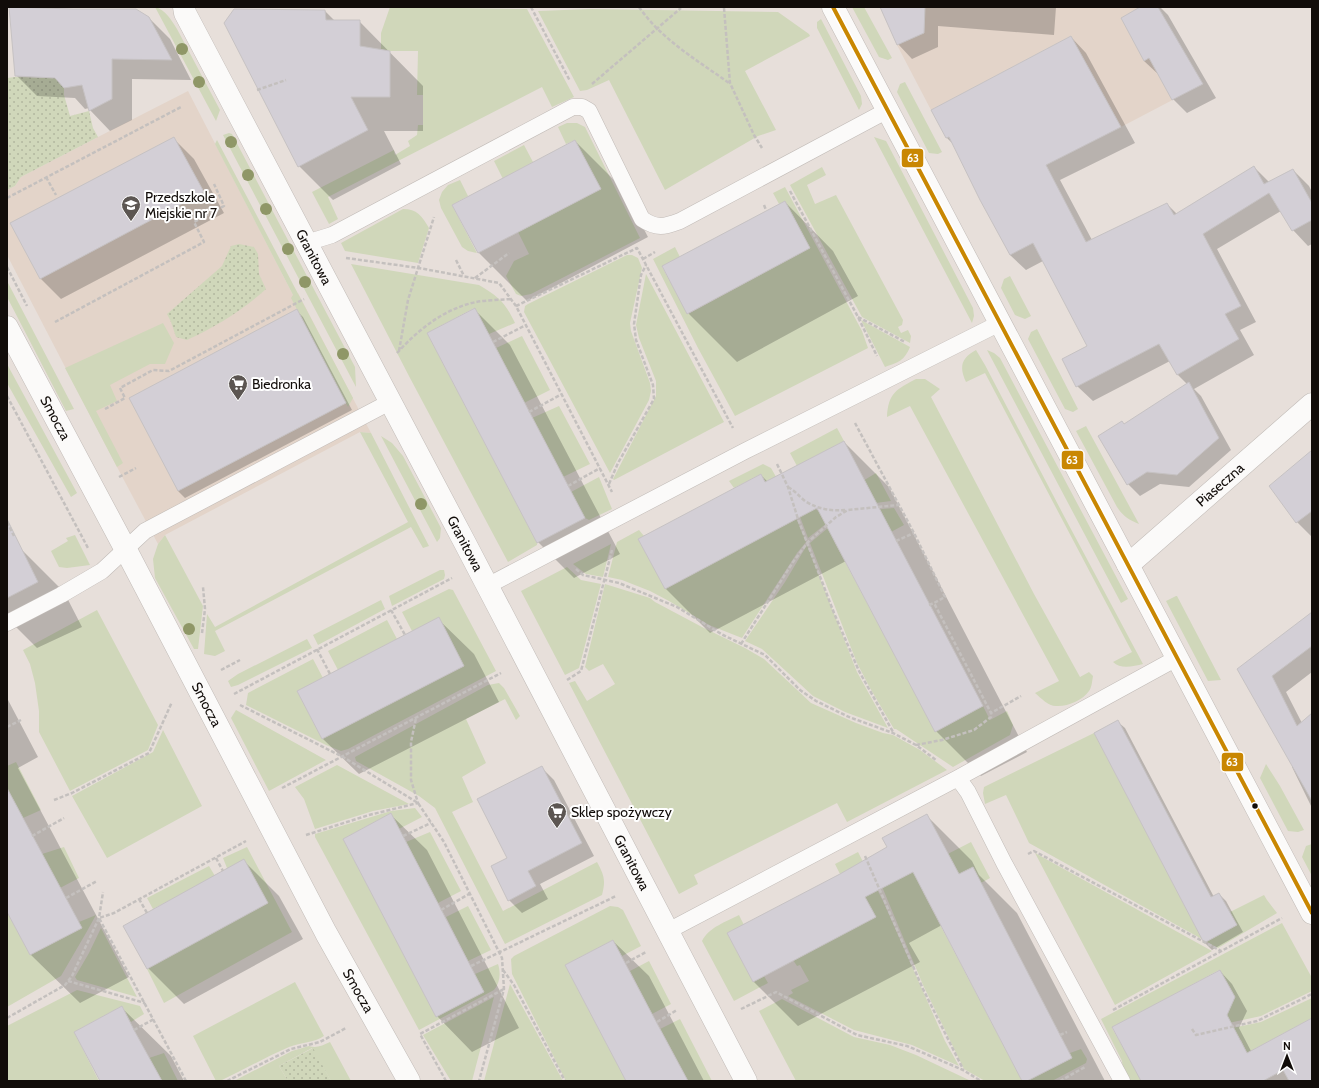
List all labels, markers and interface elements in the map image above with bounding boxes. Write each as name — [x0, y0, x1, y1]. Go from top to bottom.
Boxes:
line badge: 63 — [901, 148, 924, 168]
text: 63 — [907, 151, 919, 165]
place label: Przedszkole Miejskie nr 7 — [145, 188, 217, 222]
school or university icon: Przedszkole Miejskie nr 7 — [120, 194, 142, 222]
street label: Granitowa — [292, 226, 336, 288]
supermarket icon: Biedronka — [227, 373, 249, 401]
place label: Biedronka — [252, 375, 311, 393]
street label: Smocza — [36, 393, 75, 443]
line badge: 63 — [1061, 450, 1084, 470]
text: 63 — [1066, 453, 1078, 467]
street label: Piaseczna — [1192, 459, 1248, 511]
street label: Granitowa — [443, 513, 487, 575]
street label: Smocza — [188, 679, 226, 730]
line badge: 63 — [1221, 752, 1244, 772]
text: 63 — [1226, 755, 1238, 769]
supermarket icon: Sklep spożywczy — [546, 801, 568, 829]
unlabelled marker — [1250, 801, 1260, 811]
place label: Sklep spożywczy — [571, 803, 672, 821]
street label: Granitowa — [610, 832, 654, 894]
street label: Smocza — [339, 965, 378, 1016]
north arrow — [1267, 1036, 1307, 1076]
text: N — [1283, 1039, 1291, 1053]

